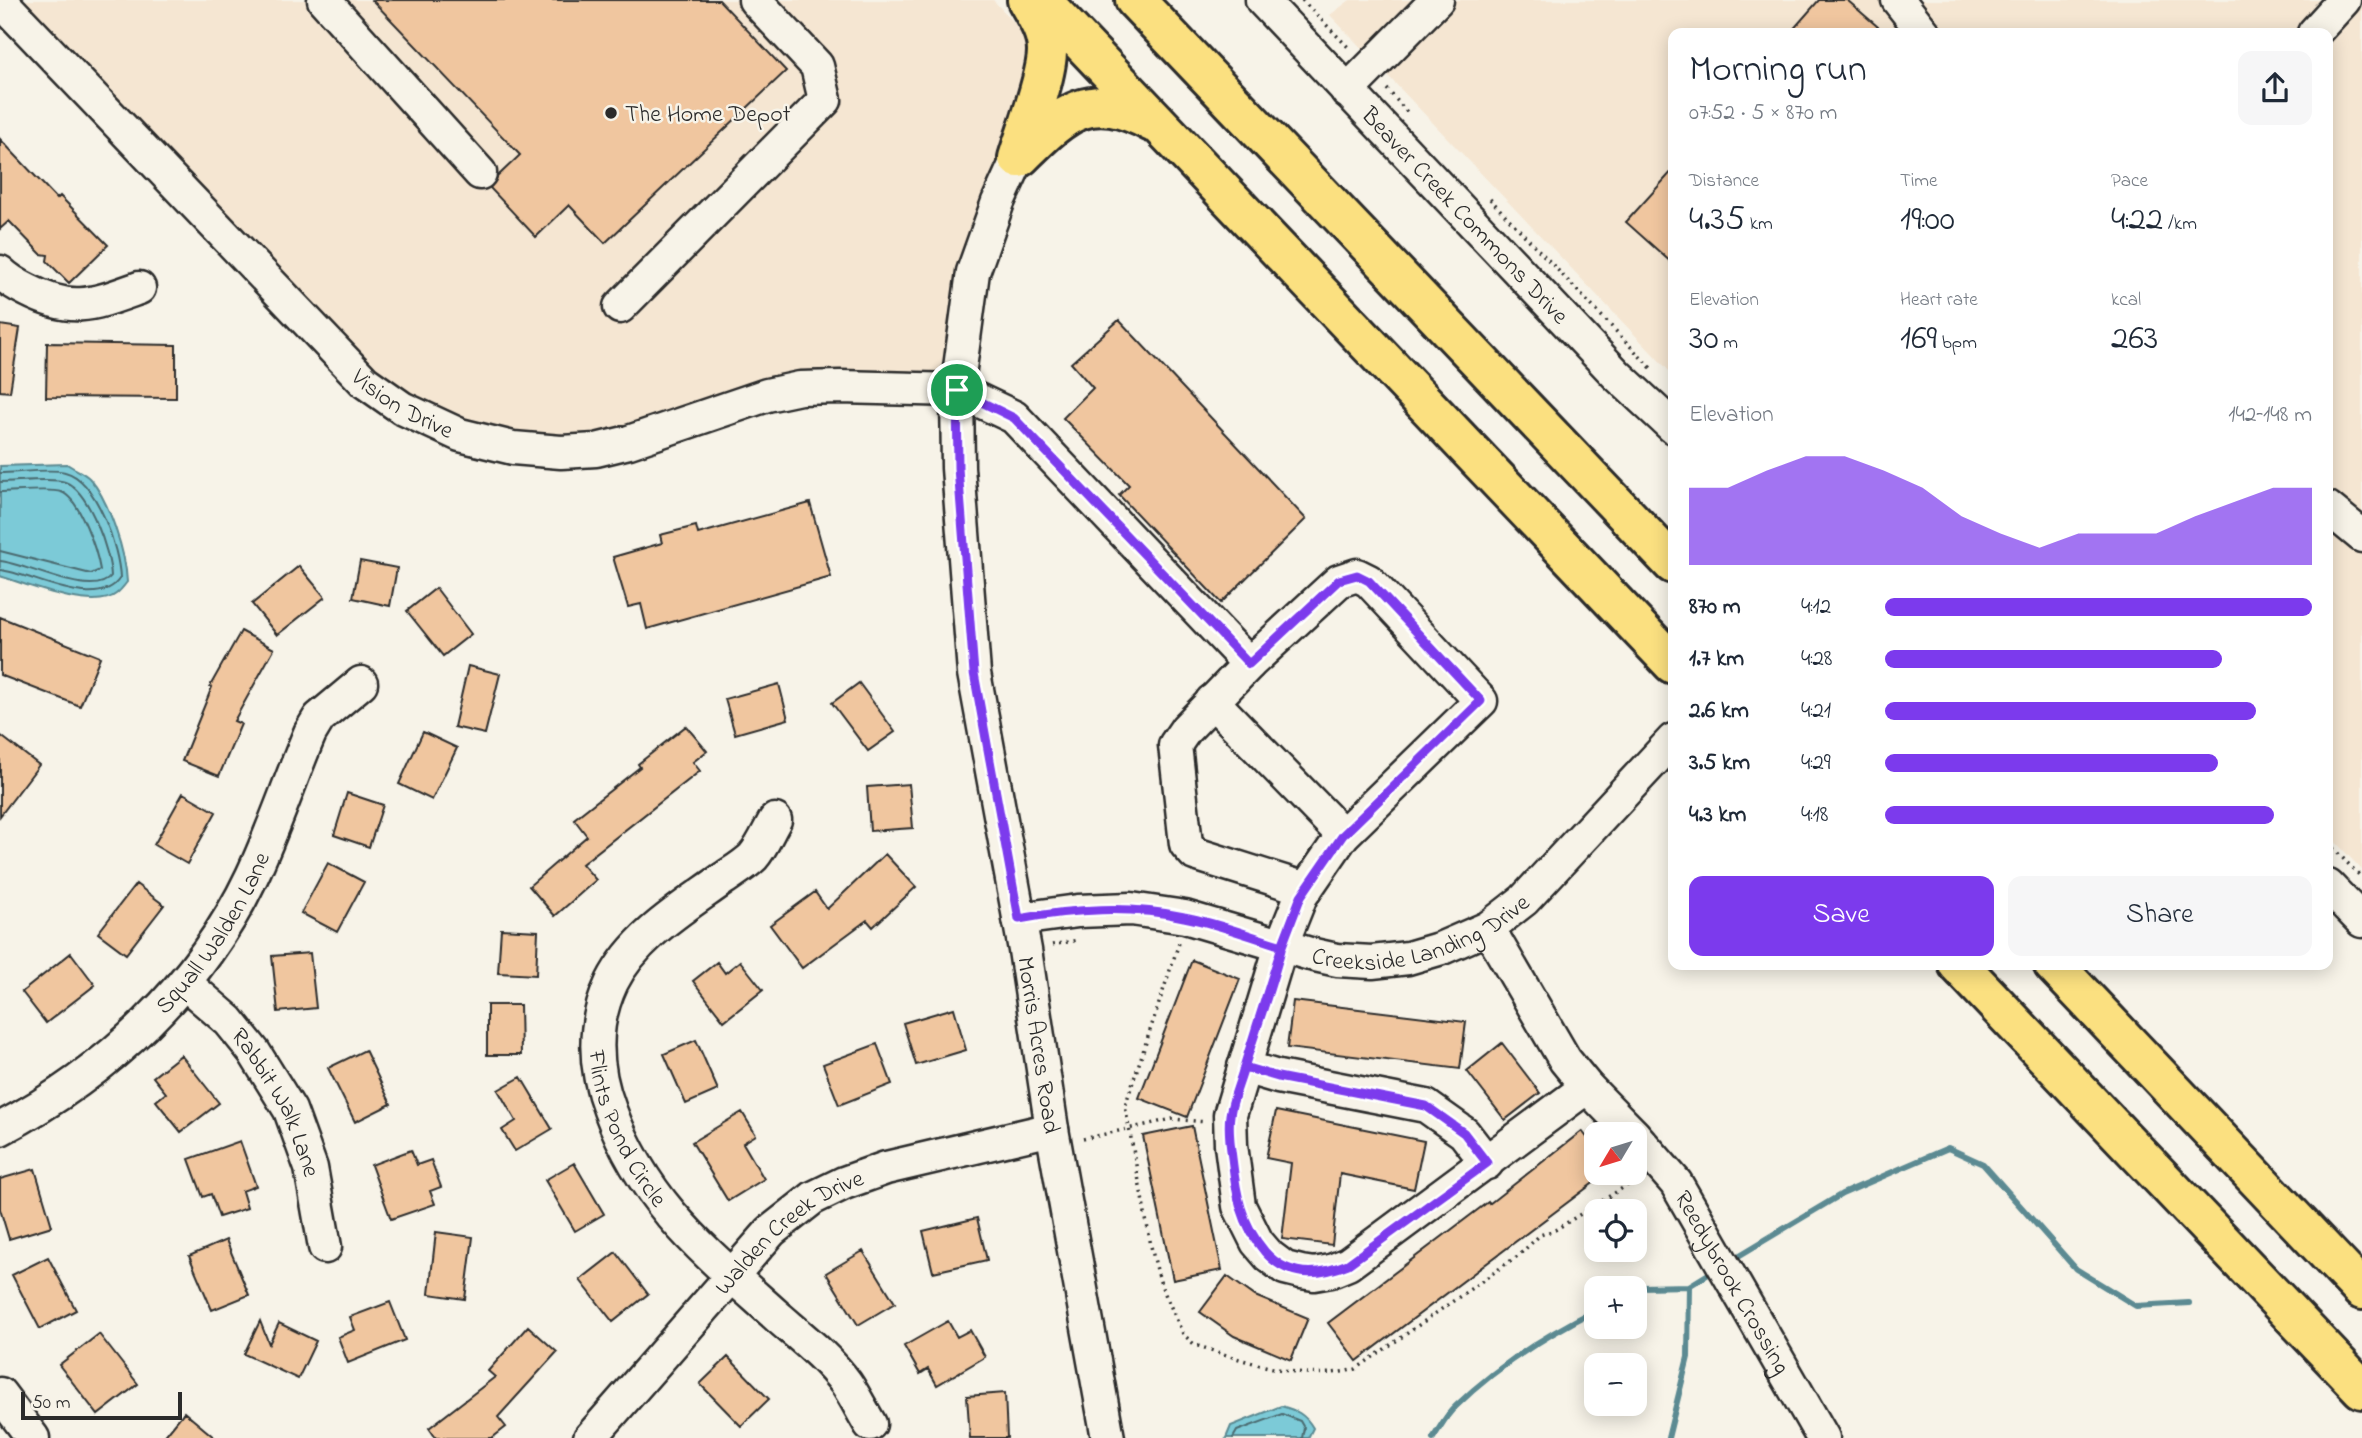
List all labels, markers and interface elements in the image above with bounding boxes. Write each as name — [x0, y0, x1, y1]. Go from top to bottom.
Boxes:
text: Morning run — [1689, 43, 1867, 99]
button: share — [2238, 51, 2312, 125]
text: 07:52 · 5 × 870 m — [1689, 97, 1837, 130]
place label: The Home Depot — [625, 98, 791, 133]
street label: Beaver Creek Commons Drive — [1351, 99, 1576, 334]
marker: The Home Depot — [603, 105, 619, 121]
text: Distance — [1689, 168, 1759, 195]
text: Time — [1900, 168, 1938, 195]
text: Pace — [2111, 168, 2148, 195]
text: 4.35 — [1689, 195, 1745, 246]
text: 19:00 — [1900, 195, 1955, 246]
text: 4:22 — [2111, 195, 2163, 246]
text: km — [1745, 211, 1773, 238]
text: /km — [2163, 211, 2197, 238]
text: Elevation — [1689, 287, 1759, 314]
text: Heart rate — [1900, 287, 1978, 314]
text: kcal — [2111, 287, 2141, 314]
text: 30 — [1689, 314, 1719, 365]
text: 169 — [1900, 314, 1937, 365]
text: 263 — [2111, 314, 2158, 365]
text: m — [1719, 330, 1738, 357]
text: bpm — [1937, 330, 1977, 357]
pin — [927, 360, 987, 420]
street label: Vision Drive — [341, 361, 459, 450]
icon: arrive — [938, 371, 976, 409]
text: Elevation — [1689, 399, 1774, 432]
text: 142–148 m — [2228, 399, 2312, 432]
text: 870 m — [1689, 591, 1741, 624]
text: 4:12 — [1801, 591, 1831, 624]
text: 1.7 km — [1689, 643, 1744, 676]
text: 4:28 — [1801, 643, 1833, 676]
text: 2.6 km — [1689, 695, 1749, 728]
text: 4:21 — [1801, 695, 1831, 728]
text: 3.5 km — [1689, 747, 1750, 780]
text: 4:29 — [1801, 747, 1831, 780]
text: 4.3 km — [1689, 799, 1746, 832]
text: 4:18 — [1801, 799, 1828, 832]
street label: Squall Walden Lane — [148, 847, 281, 1023]
button: Save — [1689, 876, 1994, 956]
button: Share — [2008, 876, 2312, 956]
street label: Creekside Landing Drive — [1308, 887, 1538, 982]
street label: Morris Acres Road — [1006, 954, 1068, 1137]
street label: Rabbit Walk Lane — [221, 1021, 327, 1180]
street label: Flints Pond Circle — [577, 1048, 674, 1216]
north arrow — [1584, 1122, 1647, 1185]
map controls — [1584, 1122, 1647, 1416]
street label: Walden Creek Drive — [708, 1162, 869, 1304]
street label: Reedybrook Crossing — [1664, 1185, 1798, 1382]
button: locate — [1584, 1199, 1647, 1262]
button: + — [1584, 1276, 1647, 1339]
button: − — [1584, 1353, 1647, 1416]
scale bar — [21, 1389, 182, 1421]
text: 50 m — [32, 1390, 71, 1417]

